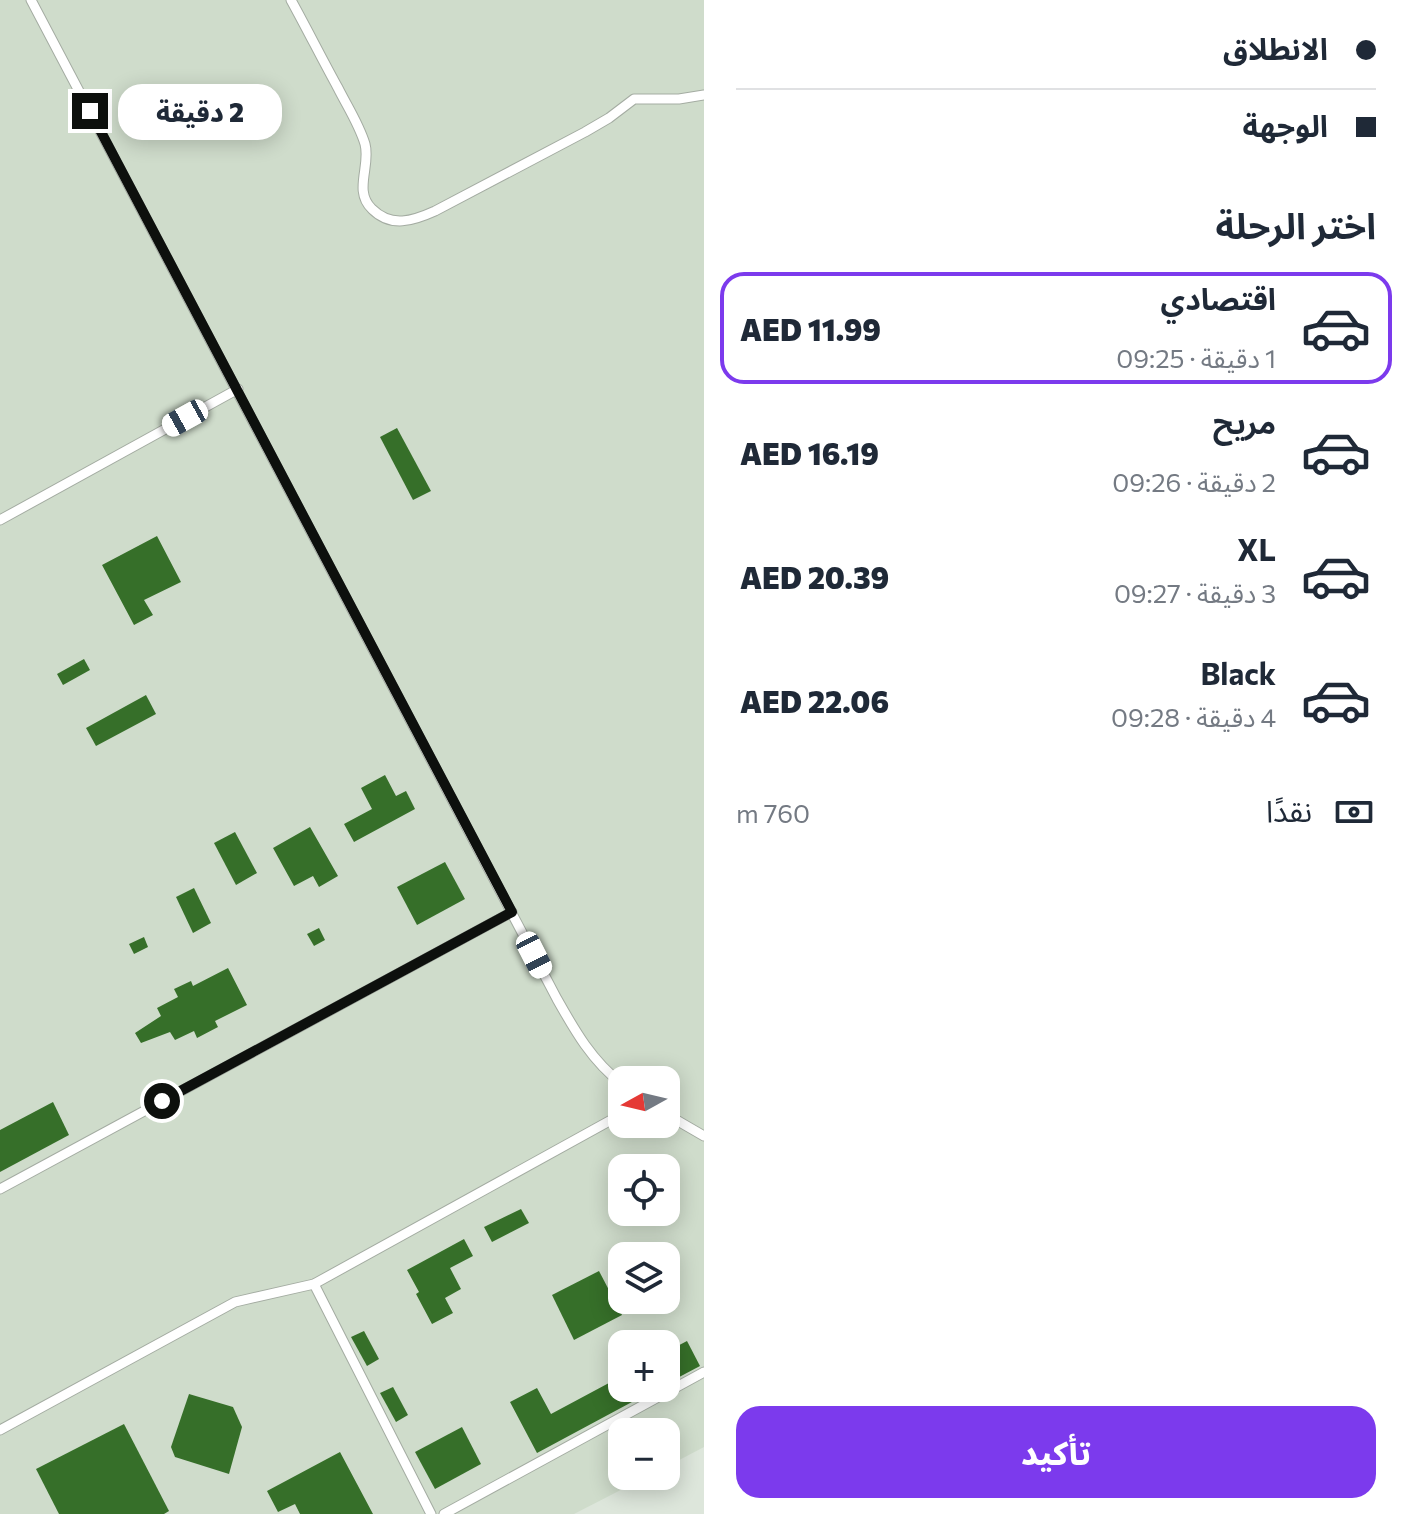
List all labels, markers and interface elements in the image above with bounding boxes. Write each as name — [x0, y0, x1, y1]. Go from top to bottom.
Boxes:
text: الانطلاق — [1223, 29, 1328, 66]
callout: 2 دقيقة — [118, 83, 282, 139]
route end — [72, 93, 108, 129]
text: 2 دقيقة — [156, 96, 244, 127]
text: الوجهة — [1243, 106, 1328, 143]
text: اختر الرحلة — [1215, 202, 1376, 246]
text: اقتصادي — [1161, 279, 1276, 316]
icon: car — [1300, 292, 1372, 364]
text: AED 11.99 — [740, 310, 881, 347]
text: 1 دقيقة · 09:25 — [1116, 342, 1276, 373]
car — [158, 396, 212, 440]
text: مريح — [1213, 403, 1276, 440]
icon: car — [1300, 416, 1372, 488]
text: AED 16.19 — [740, 434, 879, 471]
text: 2 دقيقة · 09:26 — [1112, 466, 1276, 497]
text: XL — [1237, 530, 1276, 567]
icon: car — [1300, 540, 1372, 612]
text: AED 20.39 — [740, 558, 889, 595]
text: 3 دقيقة · 09:27 — [1114, 577, 1276, 608]
text: Black — [1200, 654, 1276, 691]
icon: car — [1300, 664, 1372, 736]
text: AED 22.06 — [740, 682, 889, 719]
text: 4 دقيقة · 09:28 — [1111, 701, 1276, 732]
icon: cash — [1332, 790, 1376, 834]
text: نقدًا — [1266, 791, 1312, 828]
text: 760 m — [736, 797, 810, 828]
car — [512, 928, 556, 982]
north arrow — [608, 1066, 680, 1138]
map controls — [608, 1066, 680, 1490]
route start — [144, 1083, 180, 1119]
button: locate — [608, 1154, 680, 1226]
button: layers — [608, 1242, 680, 1314]
button: + — [608, 1330, 680, 1402]
button: تأكيد — [736, 1406, 1376, 1498]
button: − — [608, 1418, 680, 1490]

